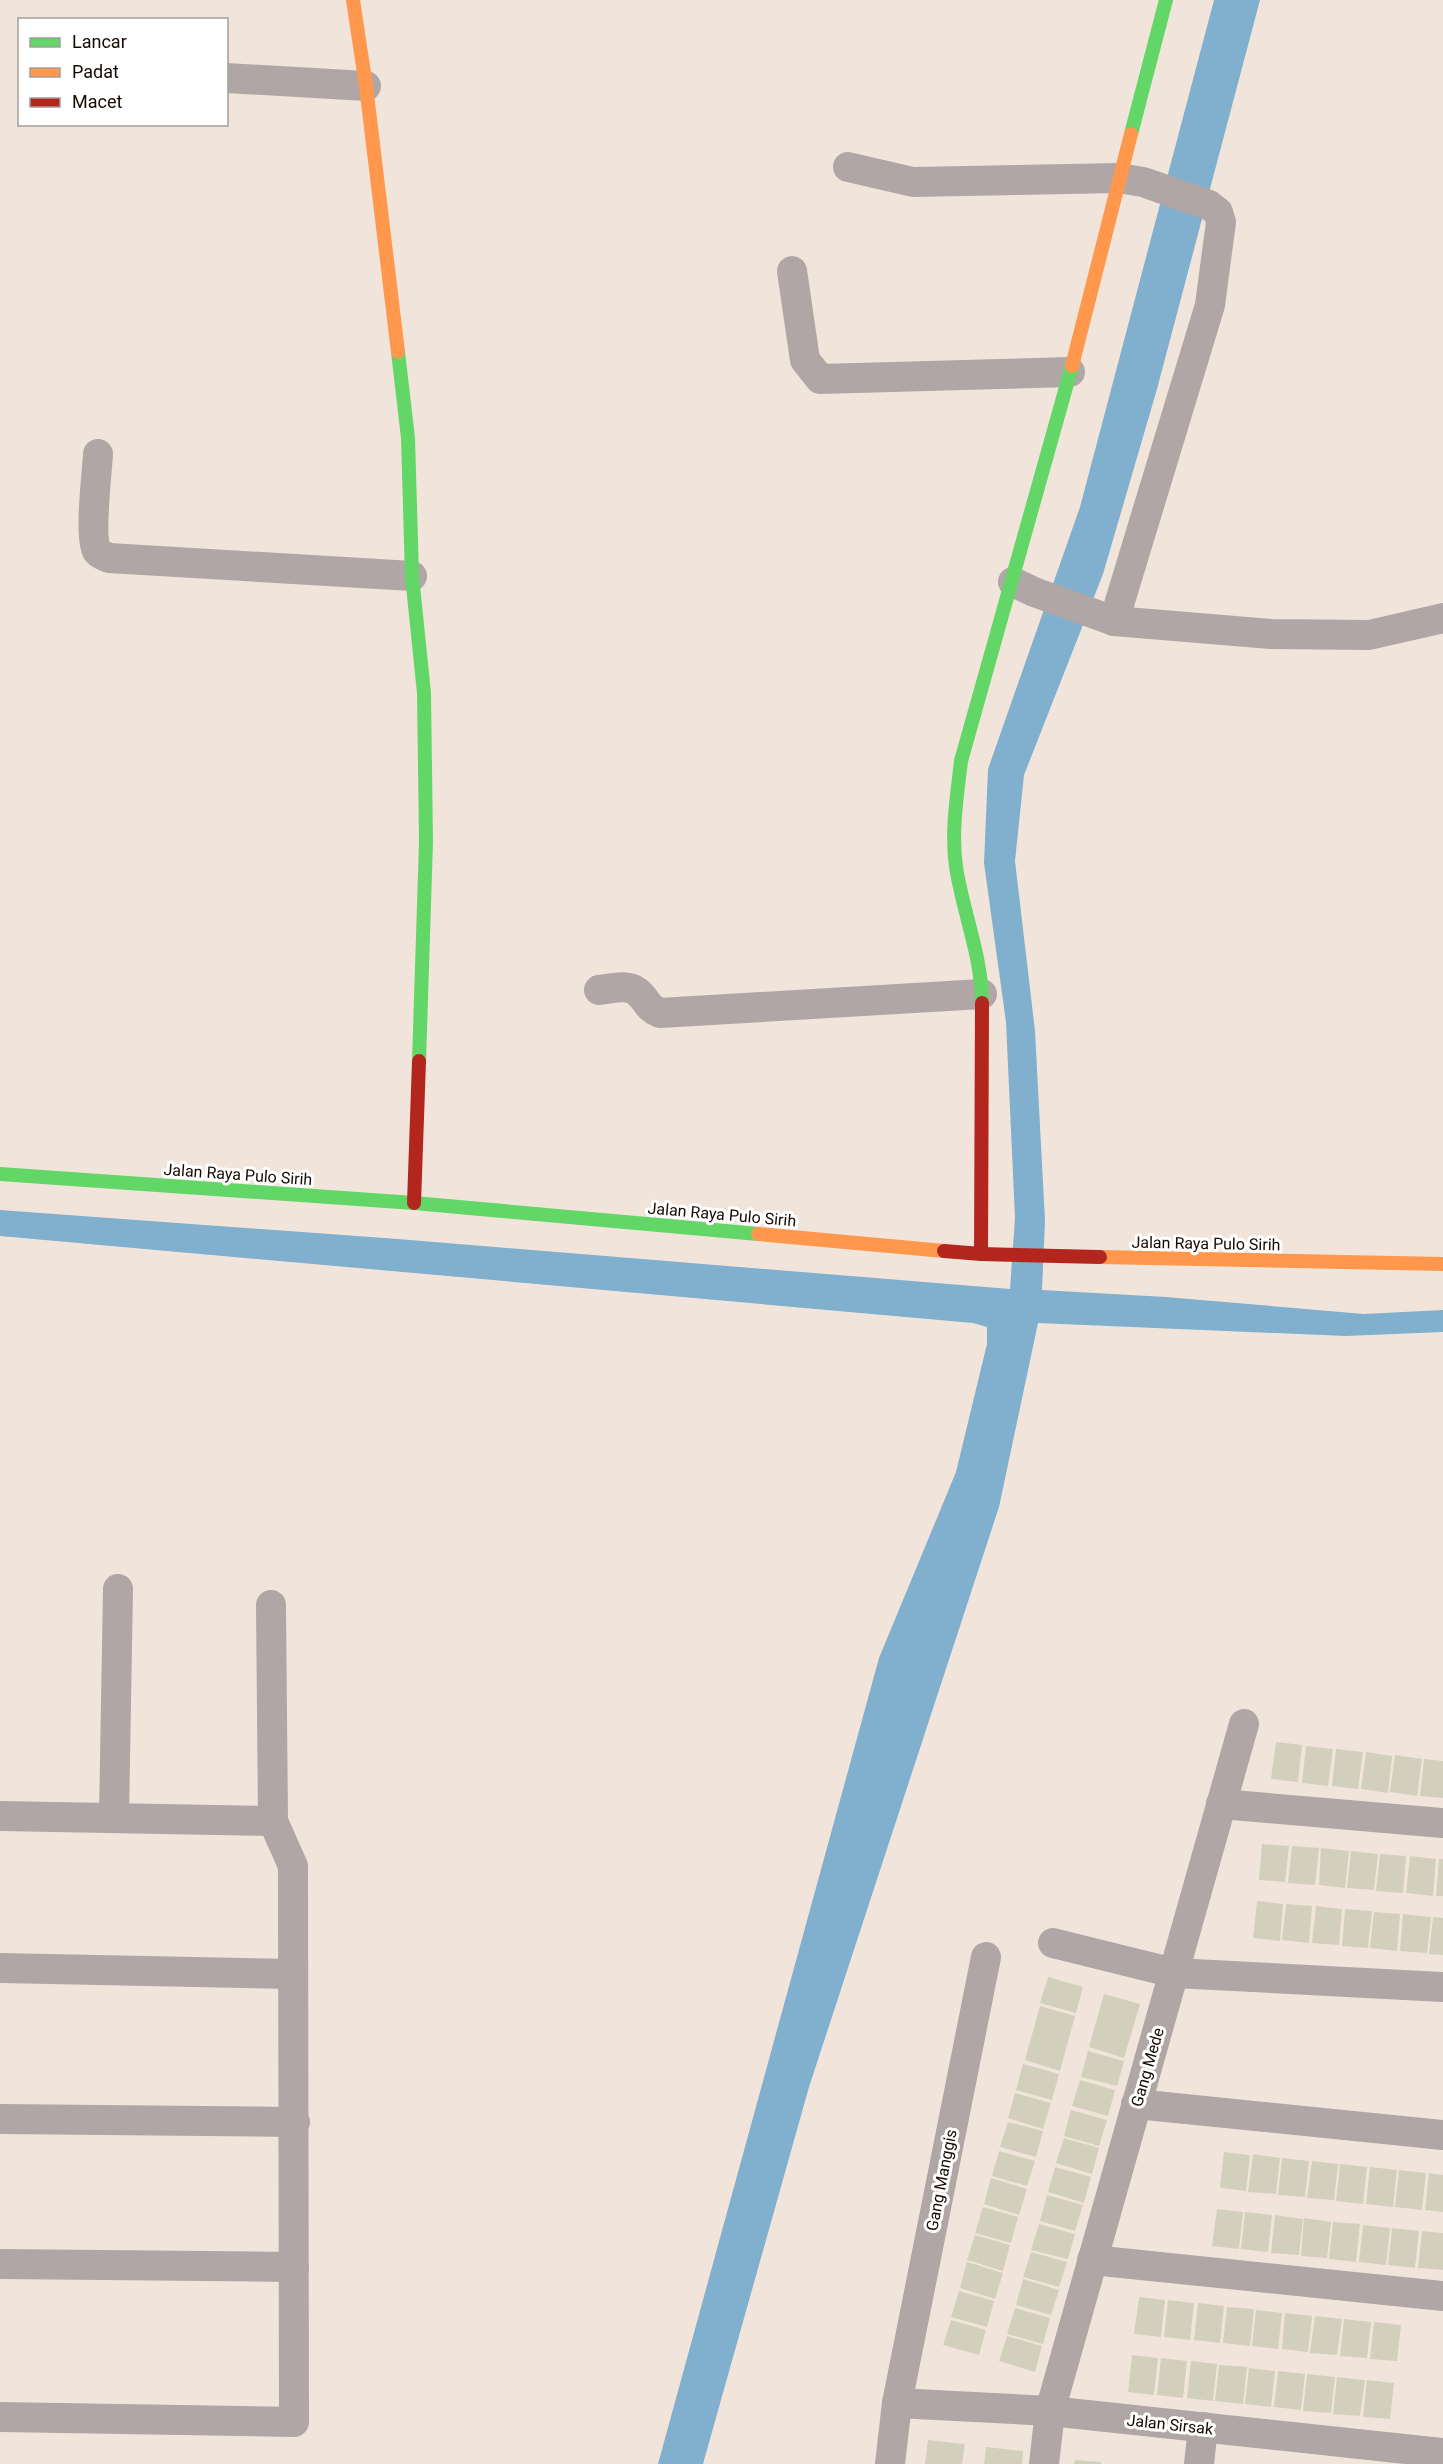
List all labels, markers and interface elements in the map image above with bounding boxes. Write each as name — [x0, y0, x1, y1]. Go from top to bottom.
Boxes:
legend — [18, 18, 228, 126]
text: Lancar — [72, 31, 127, 52]
text: Padat — [72, 61, 119, 82]
text: Macet — [72, 91, 122, 112]
street label: Jalan Raya Pulo Sirih — [163, 1160, 313, 1189]
street label: Jalan Raya Pulo Sirih — [647, 1199, 797, 1230]
street label: Jalan Raya Pulo Sirih — [1131, 1233, 1281, 1254]
street label: Gang Mede — [1127, 2025, 1168, 2109]
street label: Gang Manggis — [922, 2128, 961, 2232]
street label: Jalan Sirsak — [1126, 2411, 1215, 2439]

